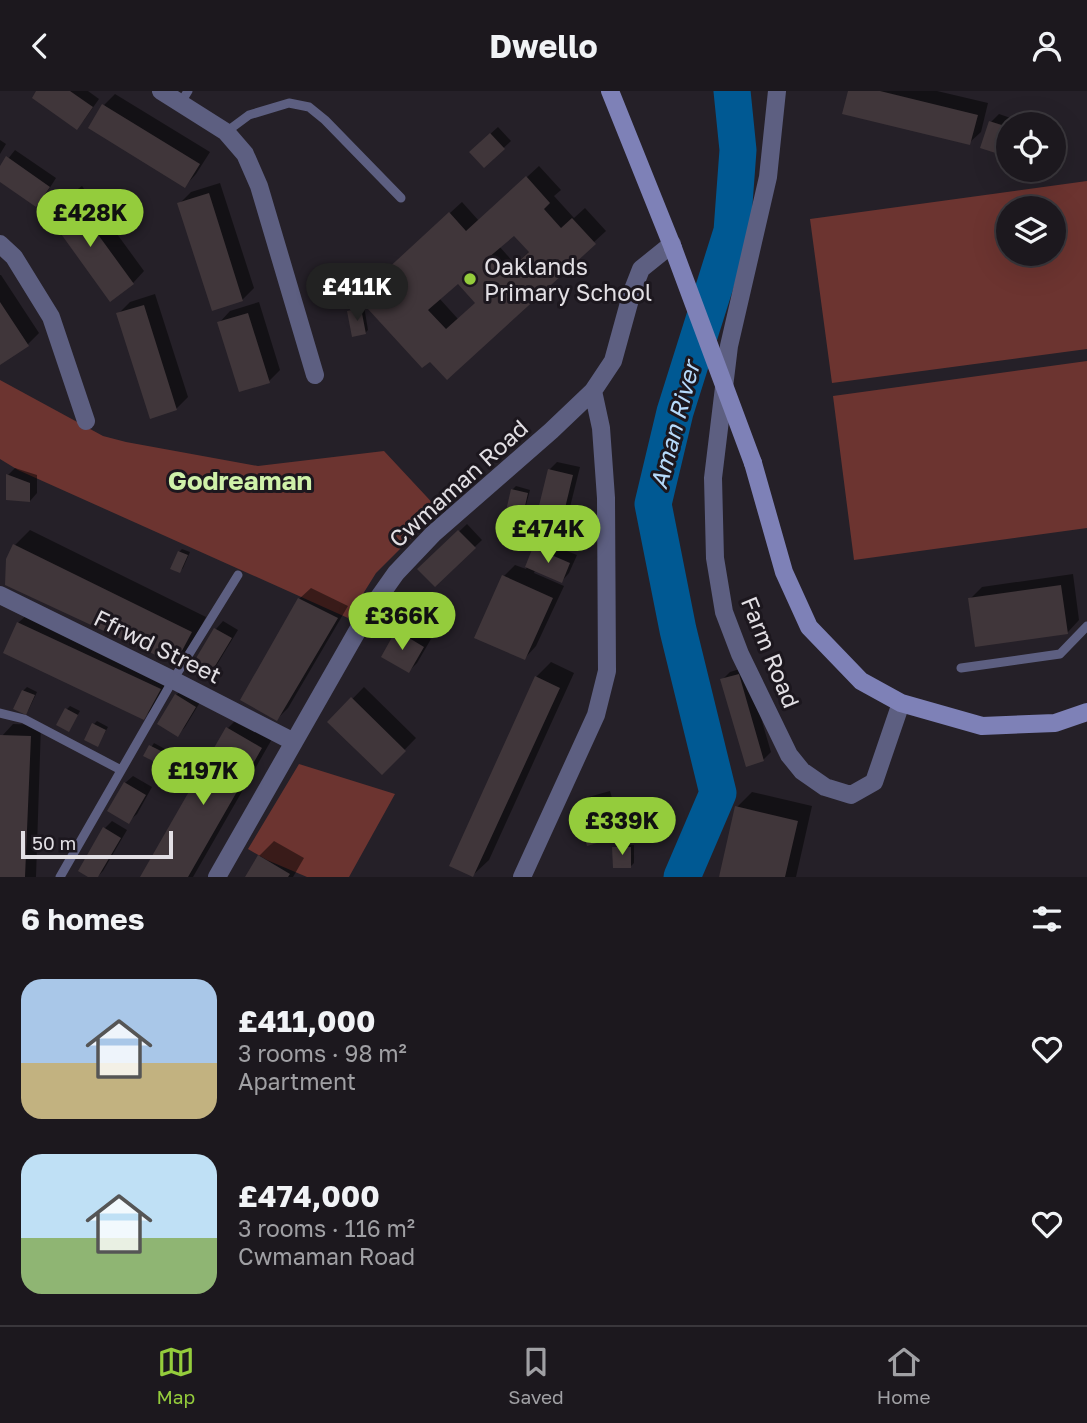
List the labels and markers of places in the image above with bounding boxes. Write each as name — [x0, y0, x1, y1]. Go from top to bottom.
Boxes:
pin: £428K — [41, 190, 139, 249]
place label: Oaklands Primary School — [484, 252, 652, 306]
pin: £411K — [308, 264, 406, 323]
marker: Oaklands Primary School — [462, 271, 478, 287]
pin: £474K — [499, 505, 597, 565]
pin: £366K — [353, 593, 451, 652]
pin: £197K — [154, 747, 252, 807]
pin: £339K — [573, 797, 671, 857]

